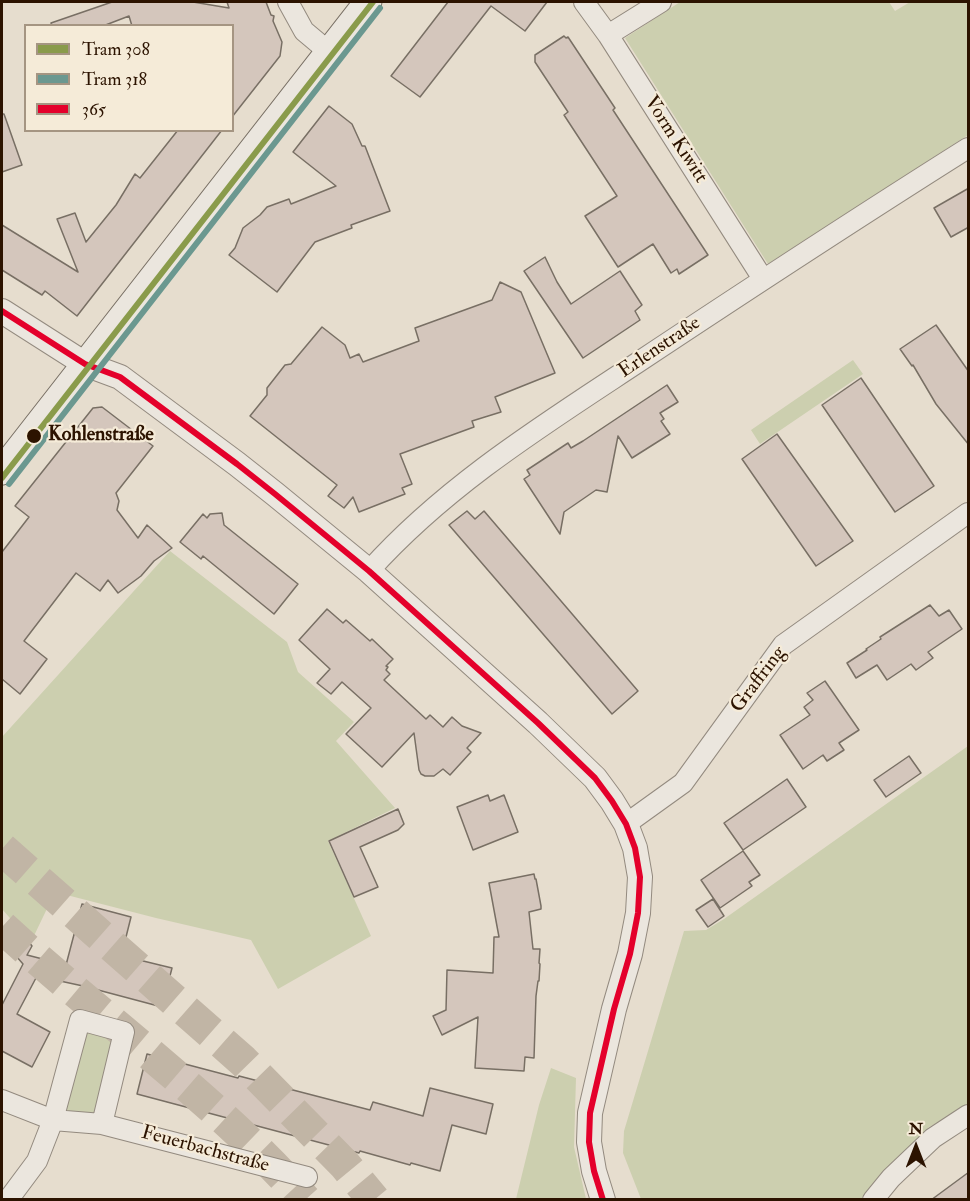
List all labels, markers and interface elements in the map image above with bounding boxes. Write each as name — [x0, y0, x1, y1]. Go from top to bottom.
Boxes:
legend — [24, 24, 234, 132]
text: Tram 308 — [82, 38, 150, 61]
text: Tram 318 — [82, 68, 147, 91]
street label: Vorm Kiwitt — [638, 92, 712, 188]
text: 365 — [82, 98, 106, 121]
street label: Erlenstraße — [614, 312, 706, 384]
place label: Kohlenstraße — [48, 424, 154, 448]
marker: Kohlenstraße — [25, 427, 43, 445]
street label: Graffring — [726, 642, 792, 718]
north arrow — [886, 1117, 946, 1177]
text: N — [909, 1119, 923, 1139]
street label: Feuerbachstraße — [138, 1121, 272, 1179]

